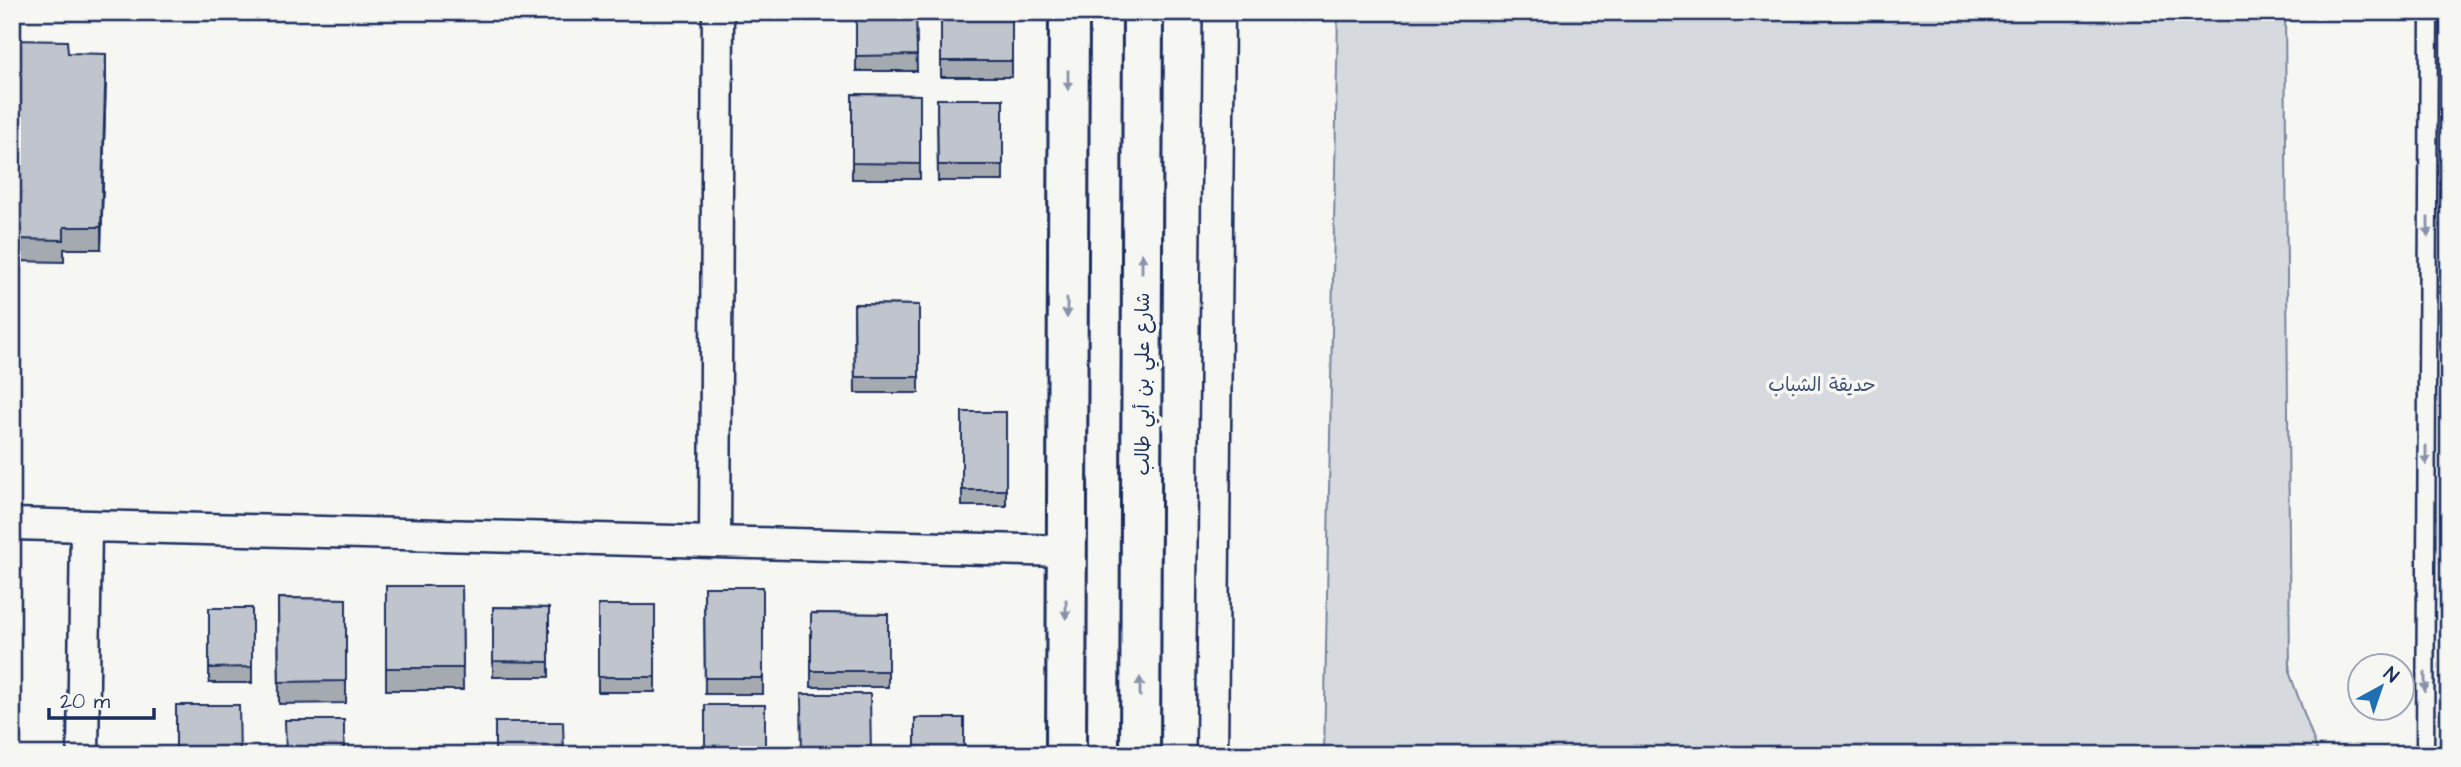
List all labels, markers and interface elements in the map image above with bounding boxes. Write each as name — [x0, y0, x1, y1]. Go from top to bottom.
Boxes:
one-way arrow — [1062, 70, 1074, 92]
one-way arrow — [2422, 217, 2434, 239]
one-way arrow — [1136, 252, 1148, 274]
street label: شارع علي بن أبي طالب — [1130, 292, 1159, 476]
one-way arrow — [1061, 297, 1073, 319]
park label: حديقة الشباب — [1768, 372, 1876, 399]
one-way arrow — [2421, 444, 2432, 466]
one-way arrow — [1060, 598, 1072, 620]
north arrow — [2346, 652, 2416, 722]
text: N — [2378, 661, 2404, 689]
one-way arrow — [2419, 672, 2431, 694]
one-way arrow — [1134, 675, 1146, 697]
scale bar — [49, 676, 154, 720]
text: 20 m — [60, 687, 111, 716]

